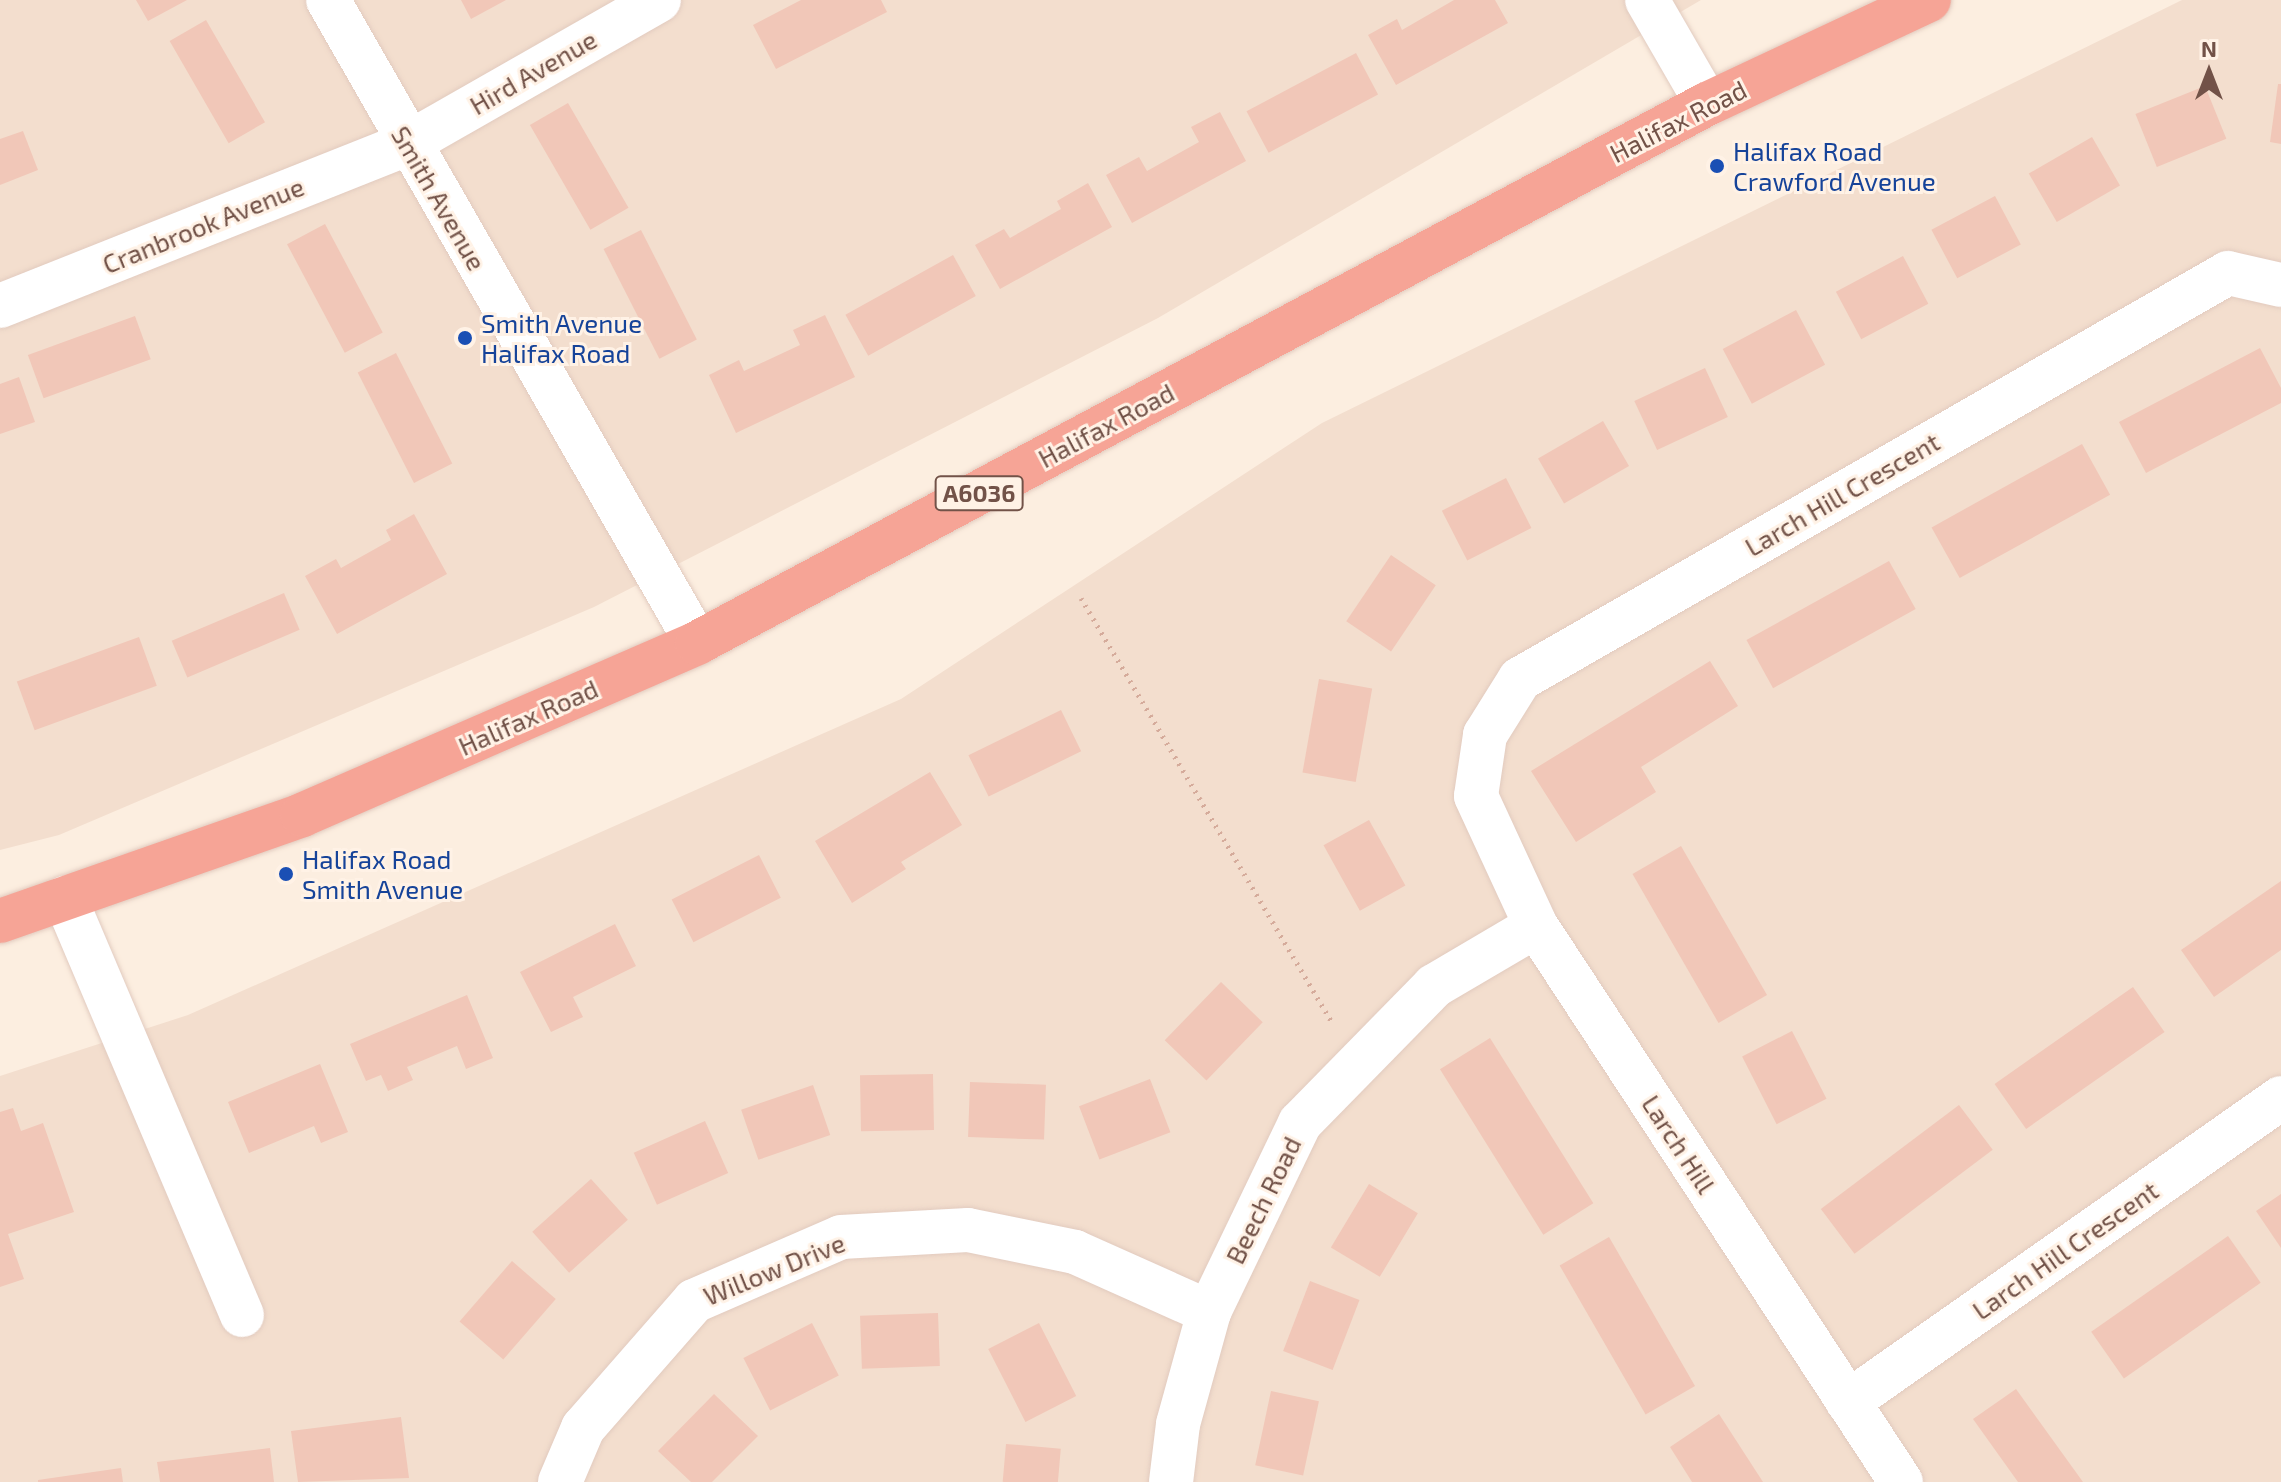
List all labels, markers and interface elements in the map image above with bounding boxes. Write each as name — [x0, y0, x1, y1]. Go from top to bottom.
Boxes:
street label: Hird Avenue — [464, 23, 602, 121]
north arrow — [2169, 32, 2249, 112]
text: N — [2201, 35, 2217, 61]
street label: Halifax Road — [1604, 73, 1752, 169]
street label: Smith Avenue — [385, 120, 493, 276]
place label: Halifax Road Crawford Avenue — [1733, 135, 1936, 196]
marker: Halifax Road Crawford Avenue — [1708, 157, 1726, 175]
street label: Cranbrook Avenue — [97, 170, 309, 280]
place label: Smith Avenue Halifax Road — [481, 307, 643, 368]
marker: Smith Avenue Halifax Road — [456, 329, 474, 347]
street label: Halifax Road — [1033, 376, 1179, 474]
street label: Larch Hill Crescent — [1739, 426, 1945, 562]
road number: A6036 — [933, 473, 1025, 513]
street label: Halifax Road — [453, 672, 603, 762]
place label: Halifax Road Smith Avenue — [302, 843, 464, 904]
marker: Halifax Road Smith Avenue — [277, 865, 295, 883]
street label: Larch Hill — [1636, 1089, 1722, 1199]
street label: Beech Road — [1219, 1131, 1307, 1269]
street label: Larch Hill Crescent — [1966, 1174, 2164, 1326]
street label: Willow Drive — [699, 1226, 849, 1312]

